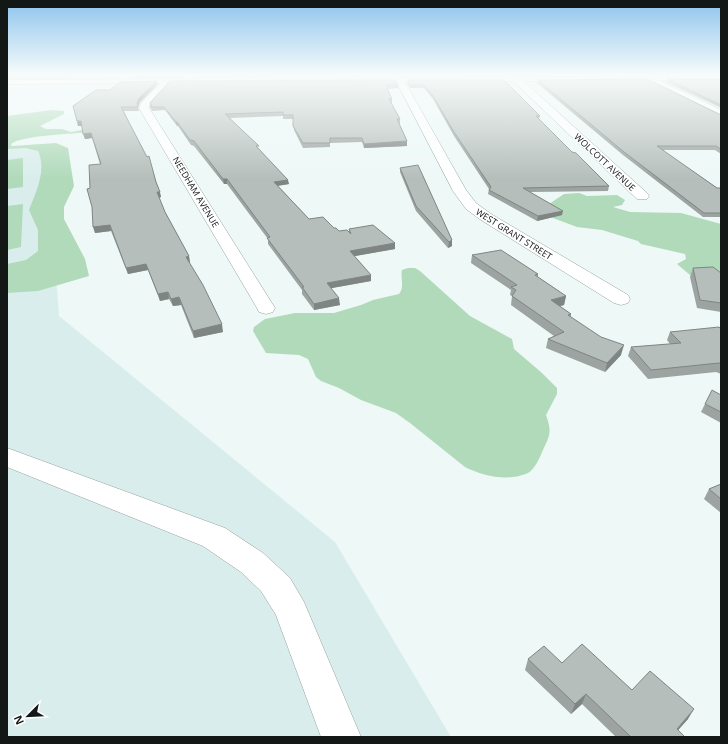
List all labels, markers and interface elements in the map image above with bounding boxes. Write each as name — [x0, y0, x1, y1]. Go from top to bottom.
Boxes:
street label: WOLCOTT AVENUE — [572, 130, 638, 194]
street label: NEEDHAM AVENUE — [170, 154, 222, 230]
street label: WEST GRANT STREET — [473, 205, 555, 263]
north arrow — [8, 696, 48, 736]
text: N — [10, 713, 27, 727]

